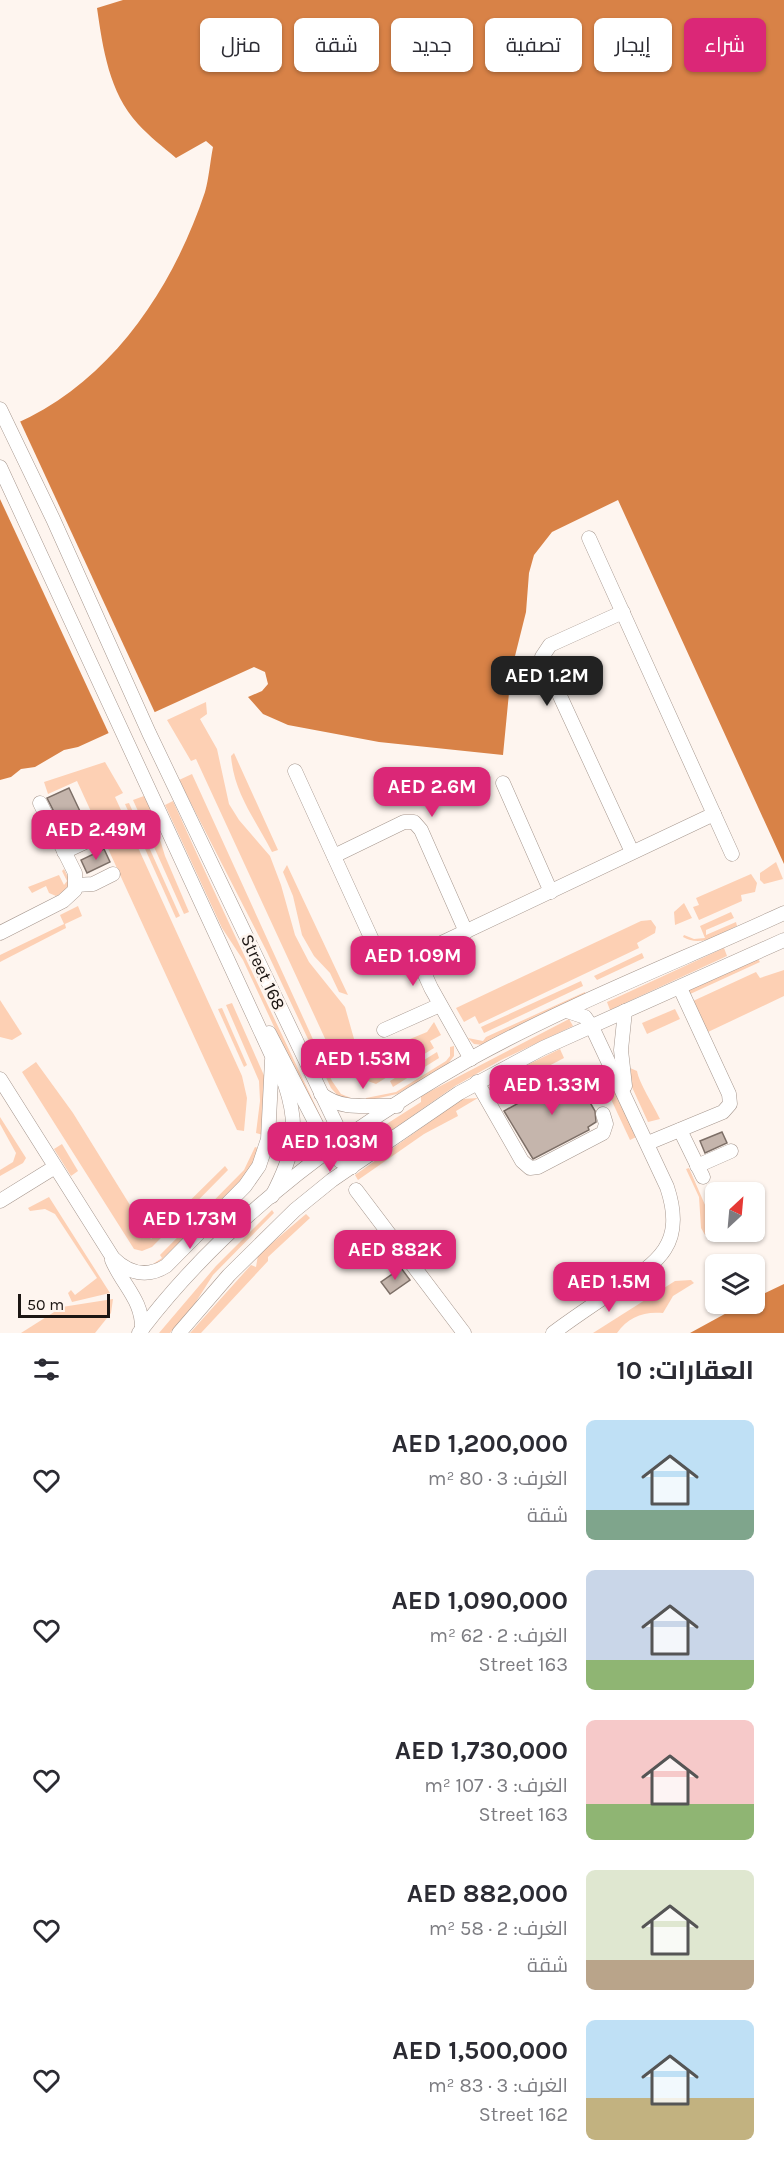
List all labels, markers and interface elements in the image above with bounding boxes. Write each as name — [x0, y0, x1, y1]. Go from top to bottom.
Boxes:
chip: منزل — [200, 18, 282, 72]
chip: شقة — [294, 18, 379, 72]
chip: جديد — [391, 18, 473, 72]
chip: تصفية — [485, 18, 582, 72]
chip: إيجار — [594, 18, 672, 72]
chip: شراء — [684, 18, 766, 72]
pin: AED 1.2M — [485, 656, 609, 707]
text: AED 1.2M — [505, 664, 589, 687]
pin: AED 2.6M — [370, 767, 494, 818]
text: AED 2.6M — [387, 775, 477, 798]
pin: AED 2.49M — [27, 810, 165, 861]
text: AED 2.49M — [45, 818, 147, 841]
street label: Street 168 — [236, 931, 290, 1013]
pin: AED 1.09M — [344, 936, 482, 987]
text: AED 1.09M — [365, 944, 461, 967]
pin: AED 1.53M — [294, 1039, 432, 1090]
text: AED 1.53M — [315, 1047, 411, 1070]
pin: AED 1.33M — [483, 1065, 621, 1116]
text: AED 1.33M — [504, 1073, 600, 1096]
pin: AED 1.03M — [261, 1122, 399, 1173]
text: AED 1.03M — [281, 1130, 379, 1153]
north arrow — [705, 1182, 765, 1242]
map controls — [705, 1182, 765, 1314]
pin: AED 1.73M — [121, 1199, 259, 1250]
text: AED 1.73M — [143, 1207, 237, 1230]
pin: AED 882K — [333, 1230, 457, 1281]
text: AED 882K — [348, 1238, 442, 1261]
button: layers — [705, 1254, 765, 1314]
pin: AED 1.5M — [547, 1262, 671, 1313]
text: AED 1.5M — [567, 1270, 651, 1293]
scale bar — [18, 1291, 110, 1318]
text: 50 m — [27, 1295, 64, 1314]
icon: filters — [30, 1353, 63, 1386]
text: العقارات: 10 — [617, 1355, 754, 1386]
text: AED 1,200,000 — [392, 1428, 568, 1459]
icon: home — [634, 1444, 706, 1516]
icon: heart — [30, 1464, 63, 1497]
text: الغرف: 3 · 80 m² — [428, 1467, 568, 1490]
text: شقة — [527, 1504, 568, 1527]
text: AED 1,090,000 — [392, 1585, 568, 1616]
icon: home — [634, 1594, 706, 1666]
icon: heart — [30, 1614, 63, 1647]
text: الغرف: 2 · 62 m² — [429, 1624, 568, 1647]
text: Street 163 — [478, 1653, 568, 1676]
text: AED 1,730,000 — [395, 1735, 568, 1766]
icon: home — [634, 1744, 706, 1816]
icon: heart — [30, 1764, 63, 1797]
text: الغرف: 3 · 107 m² — [424, 1774, 568, 1797]
text: Street 163 — [478, 1803, 568, 1826]
text: AED 882,000 — [407, 1878, 568, 1909]
icon: home — [634, 1894, 706, 1966]
icon: heart — [30, 1914, 63, 1947]
text: الغرف: 2 · 58 m² — [429, 1917, 568, 1940]
text: شقة — [527, 1954, 568, 1977]
text: AED 1,500,000 — [392, 2035, 568, 2066]
icon: home — [634, 2044, 706, 2116]
icon: heart — [30, 2064, 63, 2097]
text: الغرف: 3 · 83 m² — [428, 2074, 568, 2097]
text: Street 162 — [479, 2103, 568, 2126]

